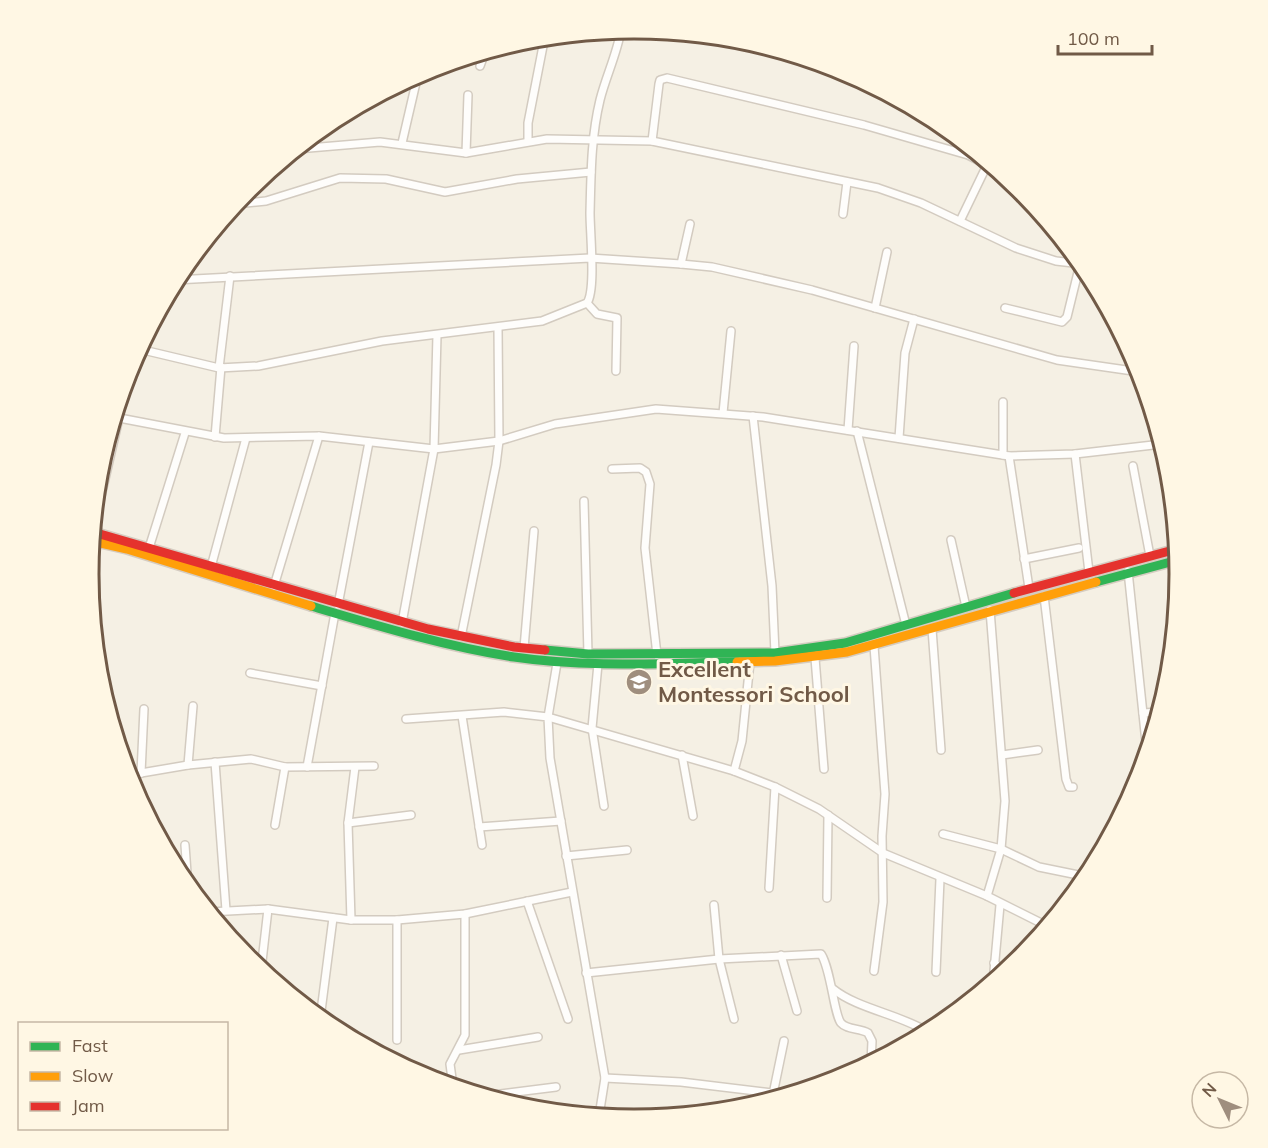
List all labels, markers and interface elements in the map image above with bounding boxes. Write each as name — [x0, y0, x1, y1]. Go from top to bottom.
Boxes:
scale bar — [1058, 18, 1152, 56]
text: 100 m — [1067, 27, 1120, 50]
place label: Excellent Montessori School — [658, 655, 850, 708]
school or university icon: Excellent Montessori School — [624, 667, 654, 697]
legend — [18, 1022, 228, 1130]
text: Fast — [72, 1034, 108, 1057]
text: Slow — [72, 1064, 114, 1087]
north arrow — [1190, 1070, 1250, 1130]
text: N — [1198, 1079, 1220, 1101]
text: Jam — [72, 1094, 105, 1117]

